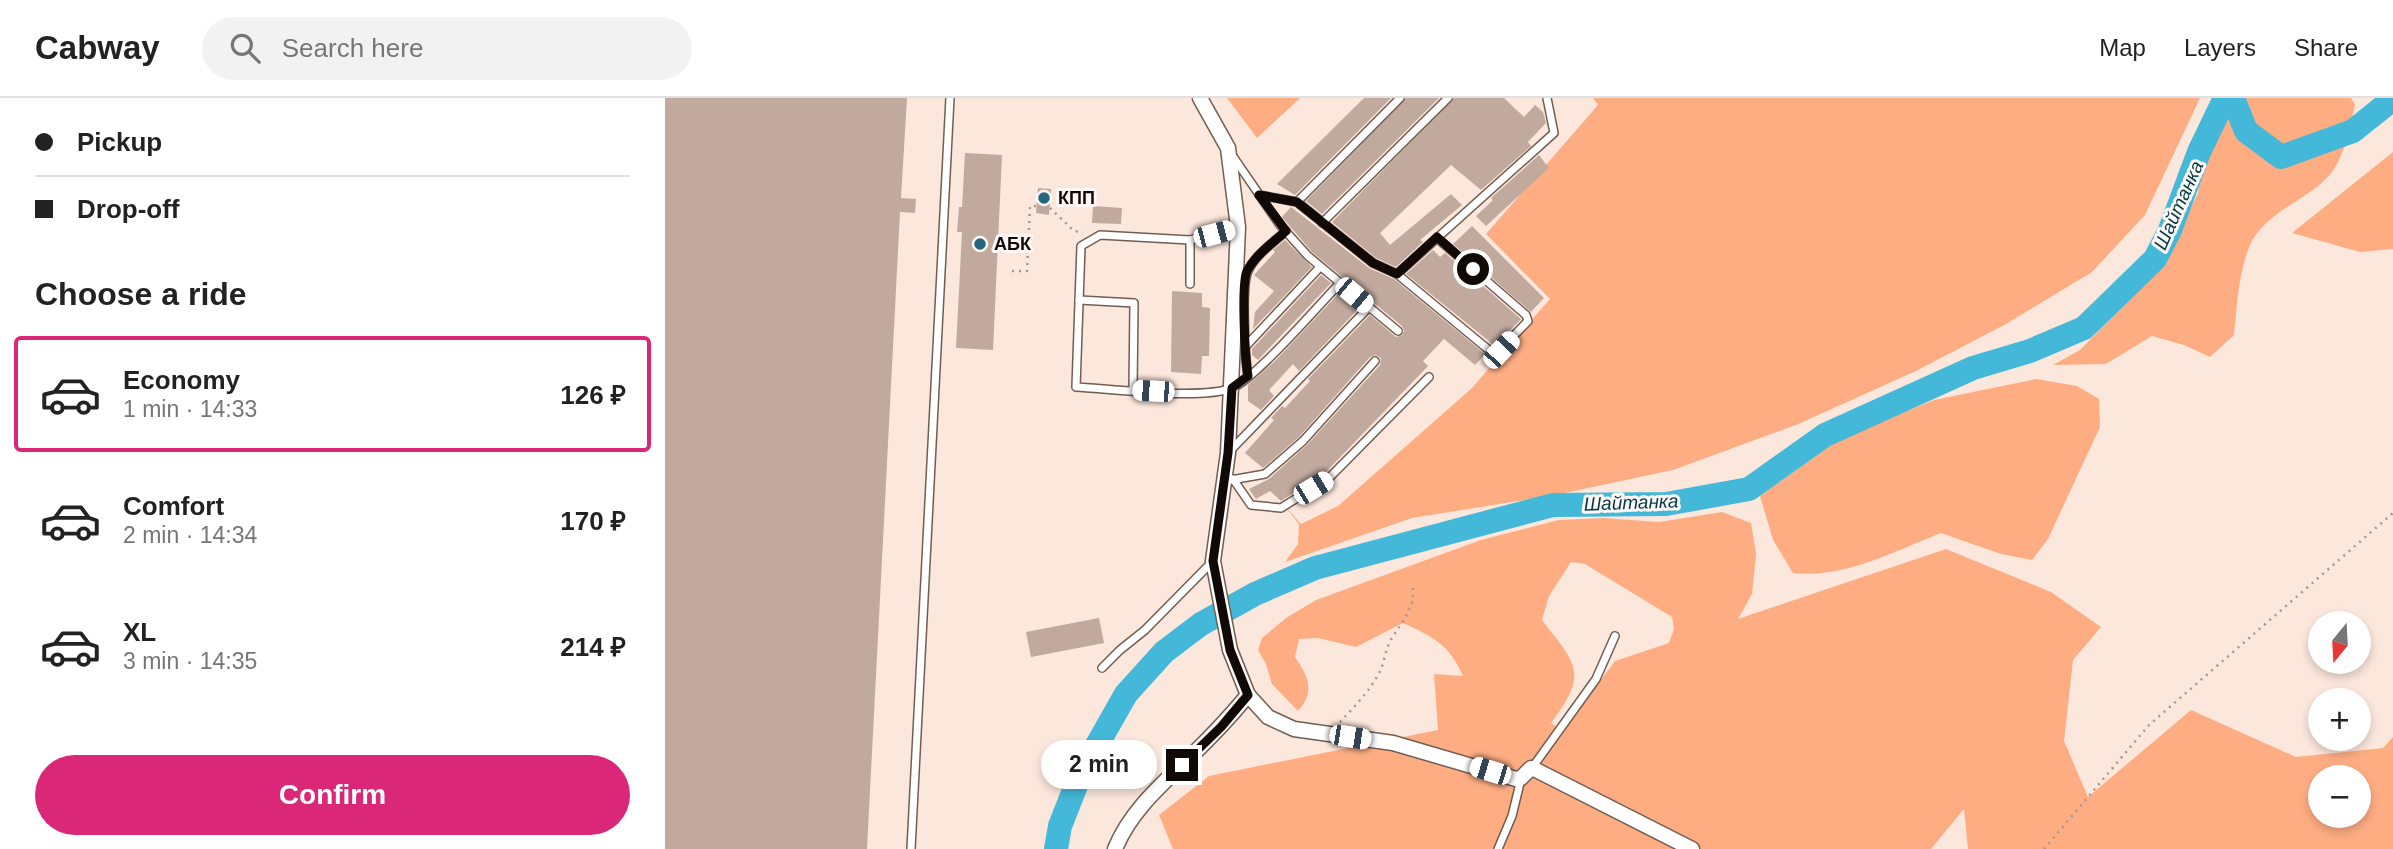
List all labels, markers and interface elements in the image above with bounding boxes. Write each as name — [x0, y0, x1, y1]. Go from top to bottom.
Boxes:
search box — [202, 17, 692, 80]
text: Cabway — [35, 29, 160, 66]
icon: search — [226, 29, 264, 67]
text: Search here — [282, 33, 423, 63]
text: Map — [2099, 34, 2146, 61]
text: Layers — [2184, 34, 2256, 61]
text: Share — [2294, 34, 2358, 61]
text: Pickup — [77, 127, 162, 157]
water label: Шайтанка — [2150, 158, 2207, 253]
place label: КПП — [1058, 188, 1095, 208]
marker: КПП — [1036, 190, 1052, 206]
text: Drop-off — [77, 194, 180, 224]
car — [1191, 218, 1238, 250]
place label: АБК — [994, 234, 1032, 254]
marker: АБК — [972, 236, 988, 252]
route start — [1457, 253, 1489, 285]
car — [1332, 273, 1377, 317]
text: Choose a ride — [35, 276, 247, 312]
car — [1479, 327, 1524, 373]
icon: car — [39, 363, 102, 426]
text: Economy — [123, 365, 240, 395]
car — [1132, 379, 1175, 403]
text: 126 ₽ — [560, 380, 626, 410]
text: 1 min · 14:33 — [123, 396, 257, 422]
car — [1290, 468, 1337, 508]
icon: car — [39, 489, 102, 552]
water label: Шайтанка — [1583, 490, 1679, 515]
text: Comfort — [123, 491, 224, 521]
text: 170 ₽ — [560, 506, 626, 536]
text: 2 min · 14:34 — [123, 522, 257, 548]
north arrow — [2308, 611, 2371, 674]
map controls — [2308, 611, 2371, 828]
icon: car — [39, 615, 102, 678]
text: XL — [123, 617, 156, 647]
text: 214 ₽ — [560, 632, 626, 662]
text: 3 min · 14:35 — [123, 648, 257, 674]
button: + — [2308, 688, 2371, 751]
car — [1328, 723, 1373, 751]
callout: 2 min — [1042, 740, 1157, 790]
route end — [1166, 749, 1198, 781]
text: 2 min — [1069, 751, 1129, 777]
button: Confirm — [35, 755, 630, 835]
car — [1467, 755, 1514, 787]
button: − — [2308, 765, 2371, 828]

